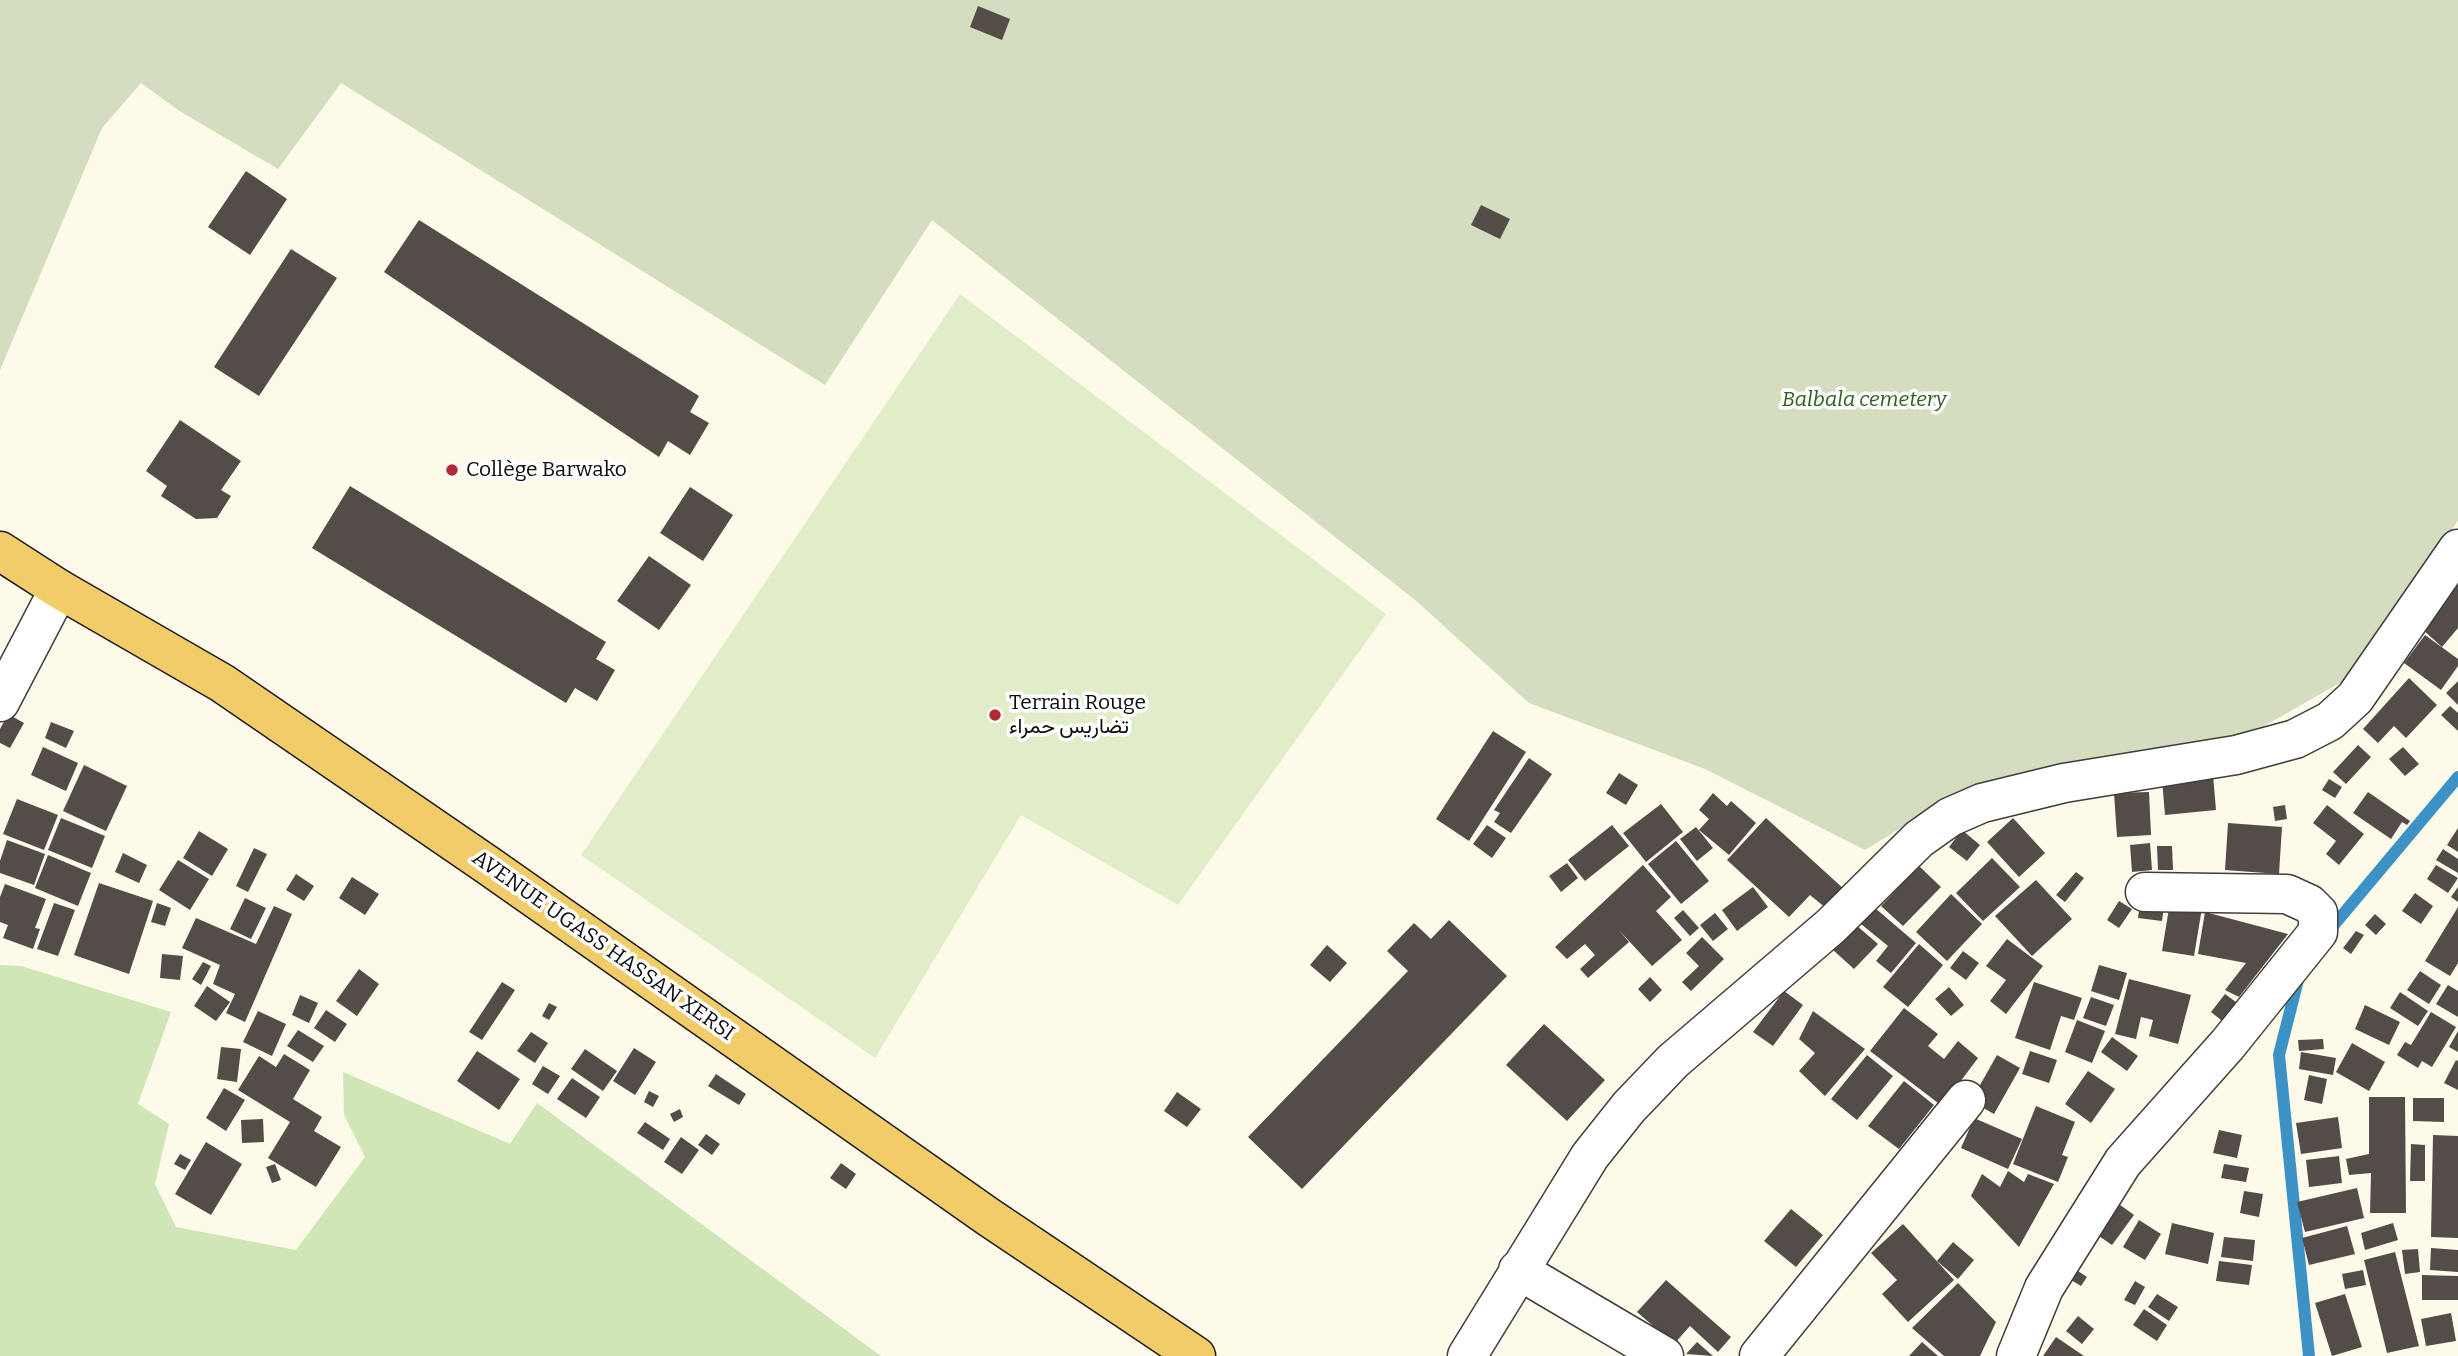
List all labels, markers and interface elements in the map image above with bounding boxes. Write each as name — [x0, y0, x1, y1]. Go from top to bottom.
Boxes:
park label: Balbala cemetery — [1782, 387, 1946, 413]
place label: Collège Barwako — [466, 457, 627, 483]
marker: Collège Barwako — [444, 462, 460, 478]
place label: Terrain Rouge تضاريس حمراء — [1009, 690, 1146, 740]
marker: Terrain Rouge تضاريس حمراء — [987, 707, 1003, 723]
street label: AVENUE UGASS HASSAN XERSI — [467, 846, 739, 1046]

